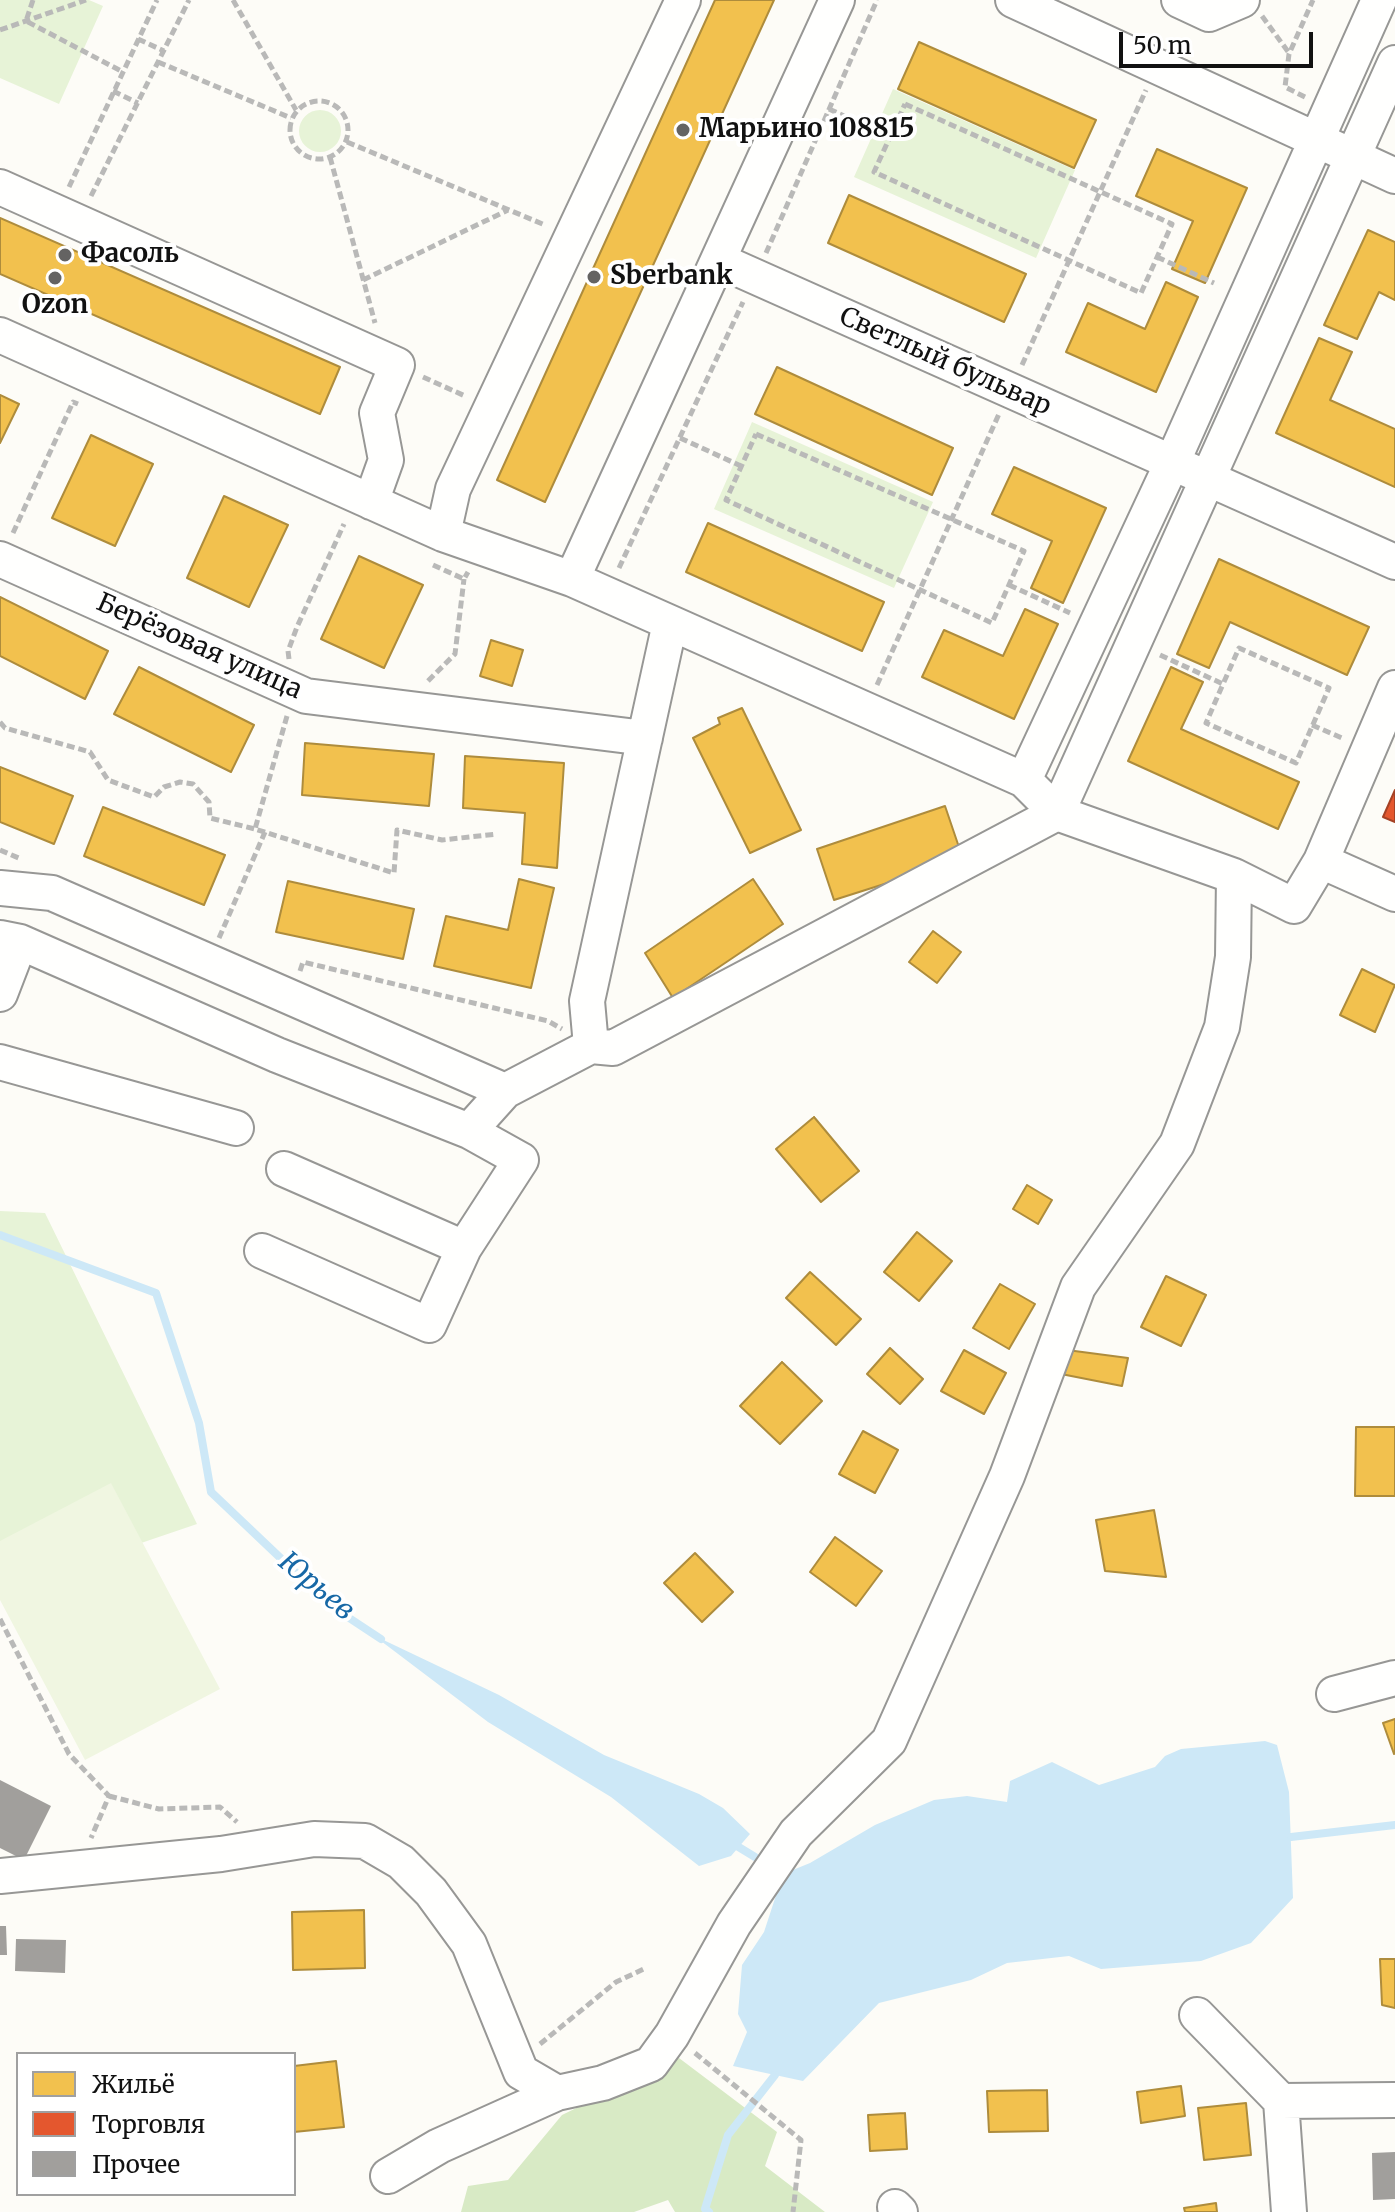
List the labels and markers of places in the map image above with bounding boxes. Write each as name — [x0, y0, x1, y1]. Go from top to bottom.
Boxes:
place label: Марьино 108815 — [699, 114, 915, 146]
marker: Марьино 108815 — [674, 121, 692, 139]
place label: Фасоль — [81, 239, 179, 271]
marker: Фасоль — [56, 246, 74, 264]
place label: Sberbank — [610, 261, 733, 293]
marker: Sberbank — [585, 268, 603, 286]
marker: Ozon — [46, 269, 64, 287]
place label: Ozon — [22, 290, 88, 322]

